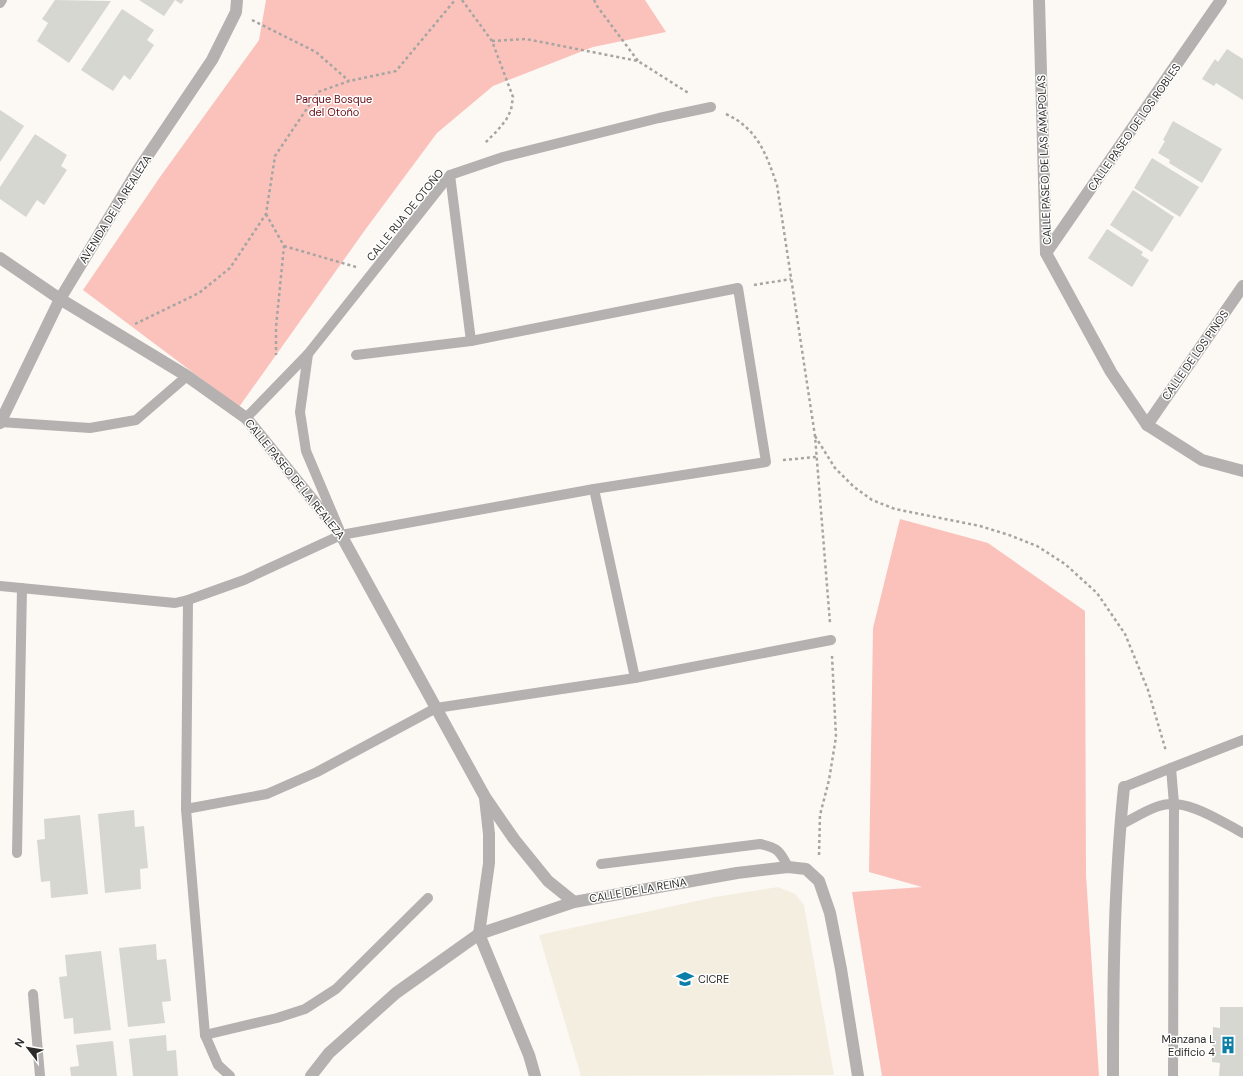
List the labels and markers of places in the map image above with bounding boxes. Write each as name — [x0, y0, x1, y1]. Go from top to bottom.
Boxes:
school or university icon: CICRE — [675, 969, 695, 989]
place label: CICRE — [698, 972, 729, 986]
place label: Manzana L Edificio 4 — [1161, 1032, 1215, 1059]
building icon: Manzana L Edificio 4 — [1218, 1035, 1238, 1055]

